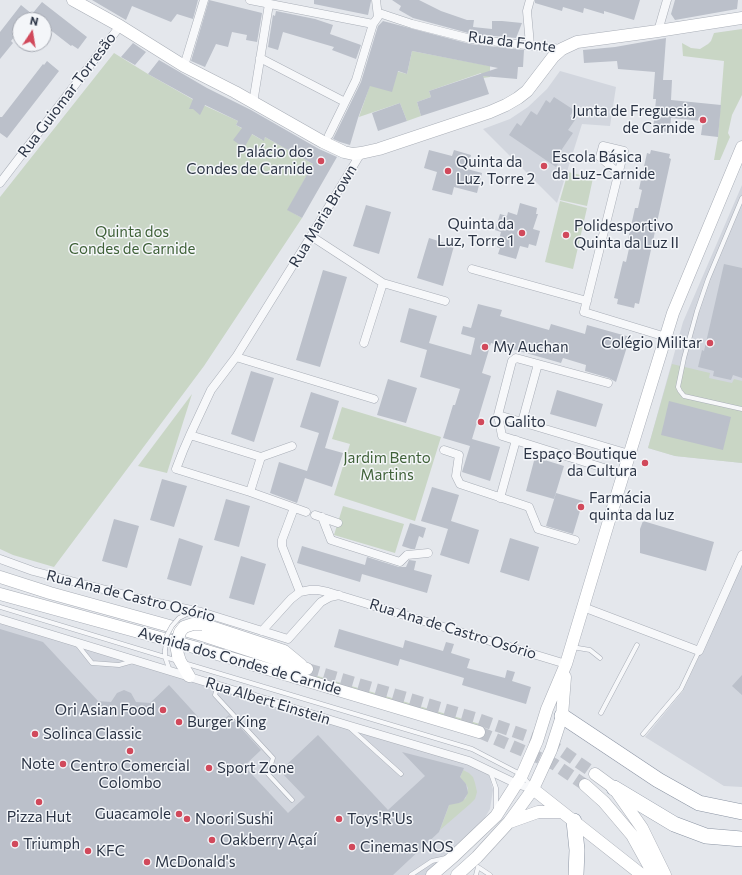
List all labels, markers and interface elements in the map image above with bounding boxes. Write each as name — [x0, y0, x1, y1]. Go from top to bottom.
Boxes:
north arrow — [12, 12, 52, 52]
text: N — [29, 14, 40, 28]
street label: Rua da Fonte — [467, 28, 557, 56]
street label: Rua Guiomar Torresão — [14, 29, 120, 161]
place label: Junta de Freguesia de Carnide — [572, 102, 695, 137]
marker: Junta de Freguesia de Carnide — [698, 115, 708, 125]
place label: Palácio dos Condes de Carnide — [186, 143, 313, 178]
place label: Escola Básica da Luz-Carnide — [552, 148, 655, 183]
place label: Quinta da Luz, Torre 2 — [456, 153, 535, 188]
marker: Palácio dos Condes de Carnide — [316, 156, 326, 166]
street label: Rua Maria Brown — [285, 161, 361, 271]
marker: Escola Básica da Luz-Carnide — [539, 161, 549, 171]
marker: Quinta da Luz, Torre 2 — [443, 166, 453, 176]
place label: Quinta da Luz, Torre 1 — [437, 215, 514, 250]
place label: Polidesportivo Quinta da Luz II — [574, 217, 679, 252]
park label: Quinta dos Condes de Carnide — [69, 223, 195, 258]
marker: Quinta da Luz, Torre 1 — [517, 228, 527, 238]
marker: Polidesportivo Quinta da Luz II — [561, 230, 571, 240]
place label: Colégio Militar — [601, 334, 702, 352]
place label: My Auchan — [493, 338, 569, 356]
marker: Colégio Militar — [705, 338, 715, 348]
marker: My Auchan — [480, 342, 490, 352]
place label: O Galito — [489, 413, 546, 431]
marker: O Galito — [476, 417, 486, 427]
place label: Espaço Boutique da Cultura — [523, 445, 637, 480]
park label: Jardim Bento Martins — [343, 449, 431, 484]
marker: Espaço Boutique da Cultura — [640, 458, 650, 468]
place label: Farmácia quinta da luz — [589, 489, 674, 524]
marker: Farmácia quinta da luz — [576, 502, 586, 512]
street label: Rua Ana de Castro Osório — [45, 566, 217, 626]
street label: Rua Ana de Castro Osório — [367, 595, 539, 663]
street label: Avenida dos Condes de Carnide — [136, 623, 344, 699]
street label: Rua Albert Einstein — [203, 673, 333, 729]
place label: Ori Asian Food — [55, 701, 155, 719]
marker: Ori Asian Food — [158, 705, 168, 715]
place label: Burger King — [187, 713, 266, 731]
marker: Burger King — [174, 717, 184, 727]
place label: Solinca Classic — [43, 725, 142, 743]
marker: Solinca Classic — [30, 729, 40, 739]
marker: Centro Comercial Colombo — [125, 746, 135, 756]
place label: Note — [21, 755, 55, 773]
place label: Centro Comercial Colombo — [70, 757, 190, 792]
marker: Note — [58, 759, 68, 769]
place label: Sport Zone — [217, 759, 294, 777]
marker: Sport Zone — [204, 763, 214, 773]
marker: Pizza Hut — [34, 797, 44, 807]
place label: Guacamole — [95, 805, 171, 823]
place label: Pizza Hut — [7, 808, 71, 826]
marker: Guacamole — [174, 809, 184, 819]
place label: Noori Sushi — [195, 810, 273, 828]
place label: Toys'R'Us — [347, 810, 413, 828]
marker: Noori Sushi — [182, 814, 192, 824]
marker: Toys'R'Us — [334, 814, 344, 824]
place label: Oakberry Açaí — [220, 831, 317, 849]
place label: Triumph — [23, 835, 80, 853]
marker: Oakberry Açaí — [207, 835, 217, 845]
place label: Cinemas NOS — [360, 838, 454, 856]
marker: Triumph — [10, 839, 20, 849]
place label: KFC — [96, 842, 125, 860]
marker: Cinemas NOS — [347, 842, 357, 852]
marker: KFC — [83, 846, 93, 856]
place label: McDonald's — [155, 853, 236, 871]
marker: McDonald's — [142, 857, 152, 867]

